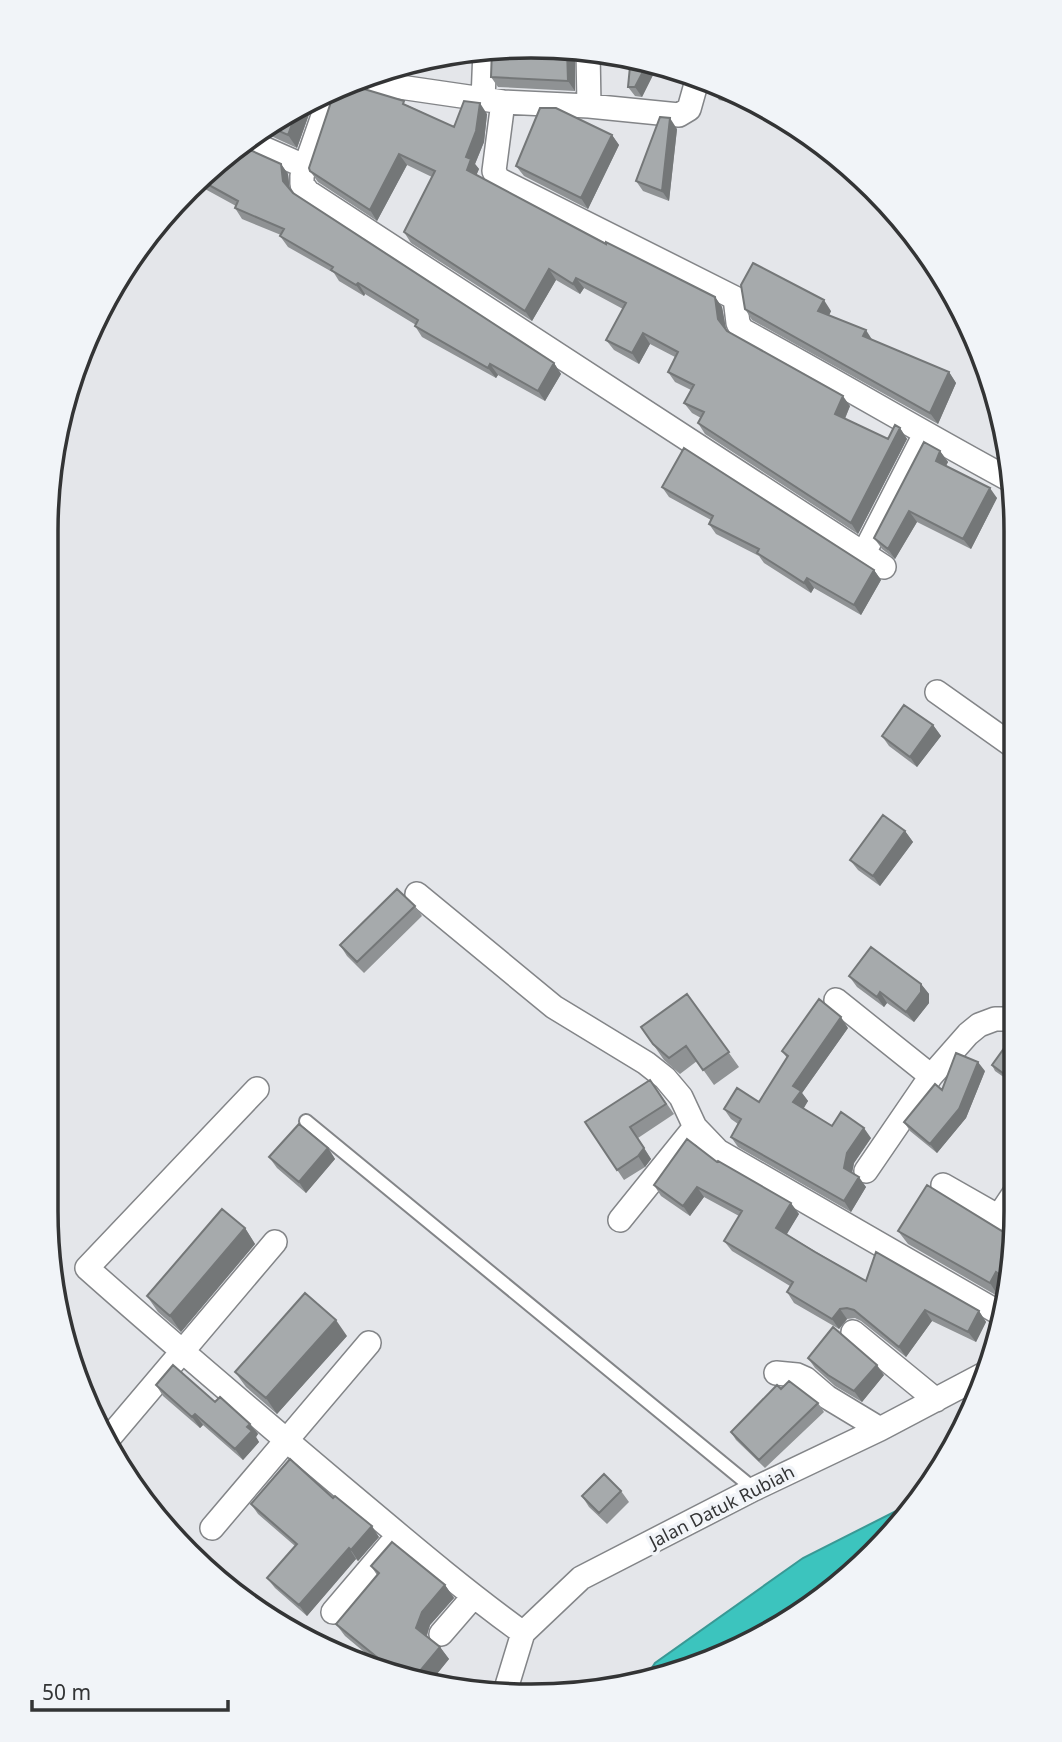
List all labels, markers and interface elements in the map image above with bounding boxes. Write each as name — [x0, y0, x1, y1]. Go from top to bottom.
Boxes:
street label: Jalan Datuk Rubiah — [643, 1459, 798, 1554]
scale bar — [32, 1668, 228, 1712]
text: 50 m — [42, 1678, 91, 1706]

